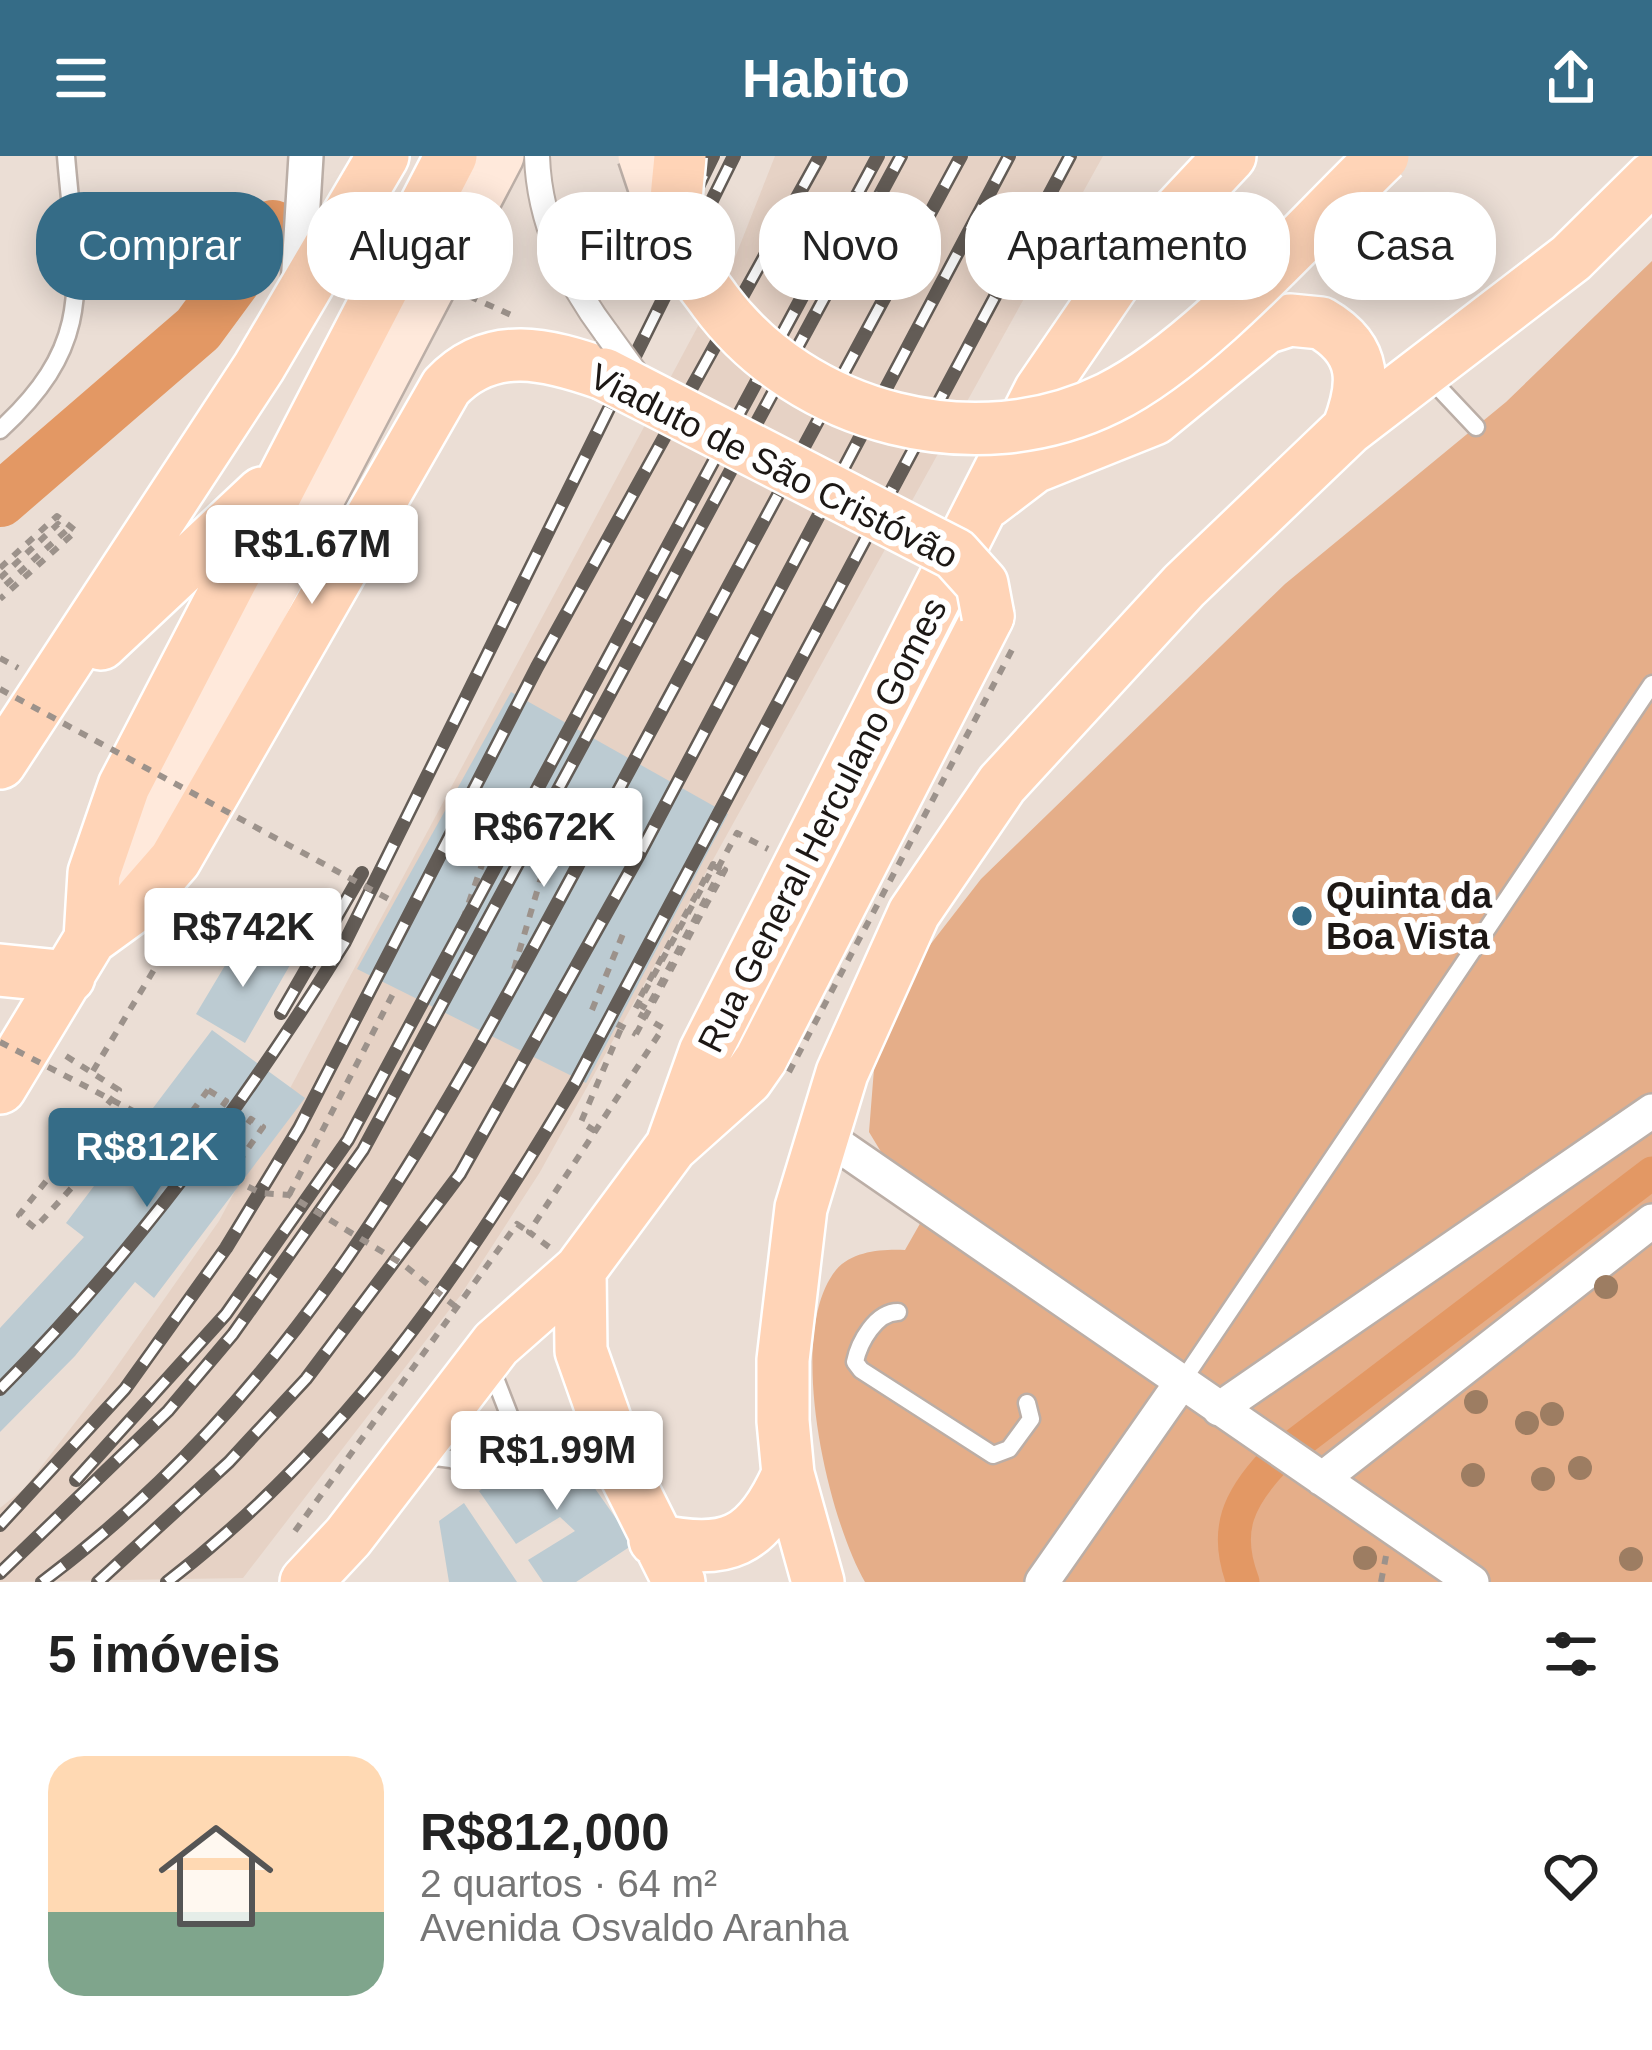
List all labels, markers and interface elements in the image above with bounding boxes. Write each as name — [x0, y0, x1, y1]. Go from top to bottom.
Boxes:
icon: menu — [48, 45, 114, 111]
icon: share — [1538, 45, 1604, 111]
text: Habito — [742, 48, 910, 108]
chip: Comprar — [36, 192, 283, 300]
chip: Alugar — [307, 192, 513, 300]
chip: Filtros — [537, 192, 735, 300]
chip: Novo — [759, 192, 941, 300]
chip: Apartamento — [965, 192, 1290, 300]
chip: Casa — [1314, 192, 1496, 300]
street label: Viaduto de São Cristóvão — [583, 355, 965, 577]
pin: R$1.67M — [201, 505, 423, 607]
text: R$1.67M — [233, 522, 391, 565]
street label: Rua General Herculano Gomes — [689, 591, 955, 1059]
pin: R$672K — [446, 788, 642, 890]
text: R$672K — [472, 805, 616, 848]
place label: Quinta da Boa Vista — [1326, 875, 1493, 957]
pin: R$742K — [145, 888, 341, 990]
marker: Quinta da Boa Vista — [1289, 903, 1315, 929]
text: R$742K — [171, 905, 315, 948]
pin: R$812K — [49, 1108, 245, 1210]
text: R$812K — [75, 1125, 219, 1168]
pin: R$1.99M — [446, 1411, 668, 1513]
text: R$1.99M — [478, 1428, 636, 1471]
icon: filters — [1538, 1621, 1604, 1687]
text: 5 imóveis — [48, 1626, 280, 1683]
icon: home — [144, 1804, 288, 1948]
text: R$812,000 — [420, 1804, 670, 1861]
icon: heart — [1538, 1843, 1604, 1909]
text: 2 quartos · 64 m² — [420, 1862, 717, 1905]
text: Avenida Osvaldo Aranha — [420, 1906, 849, 1949]

